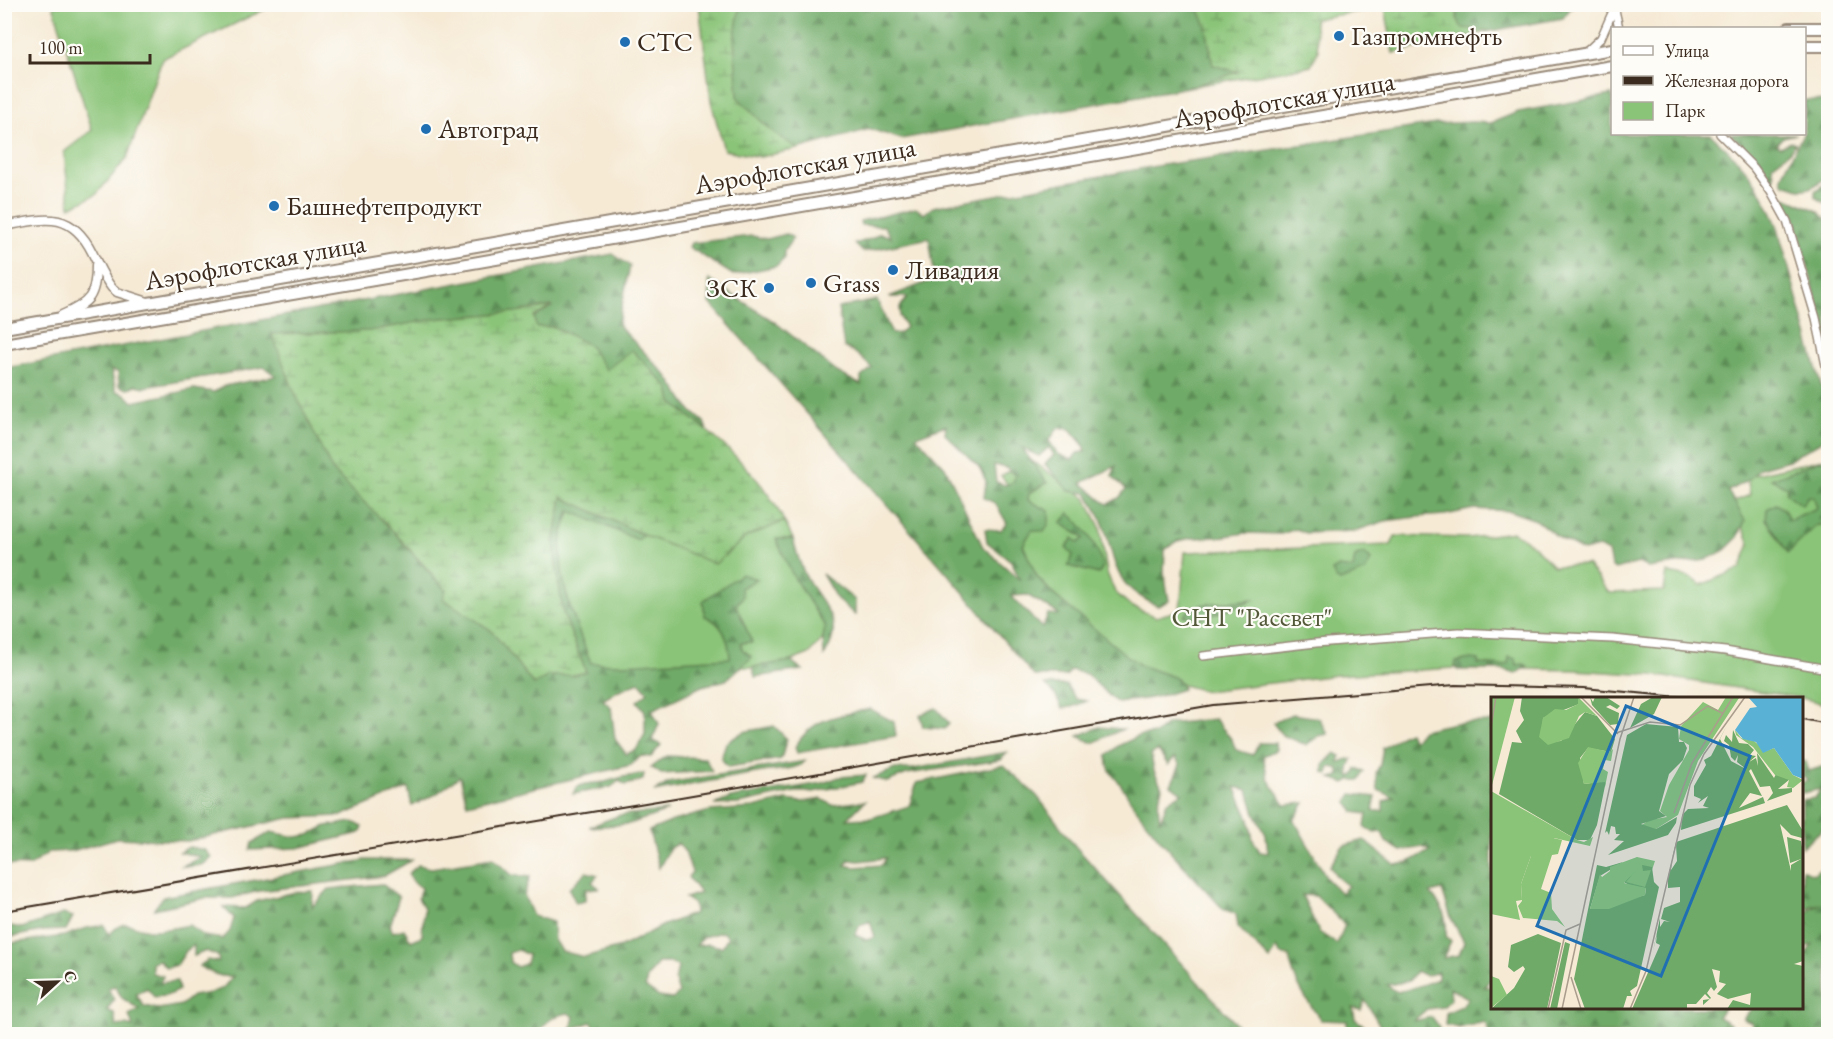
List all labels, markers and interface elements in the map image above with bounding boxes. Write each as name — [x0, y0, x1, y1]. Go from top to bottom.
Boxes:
place label: Газпромнефть — [1351, 18, 1503, 53]
place label: СТС — [637, 24, 693, 59]
scale bar — [30, 27, 150, 65]
legend — [1611, 27, 1806, 135]
marker: Газпромнефть — [1332, 29, 1346, 43]
marker: СТС — [618, 35, 632, 49]
text: 100 m — [39, 36, 83, 59]
text: Улица — [1664, 39, 1710, 62]
street label: Аэрофлотская улица — [1170, 63, 1397, 136]
text: Железная дорога — [1664, 69, 1790, 92]
text: Парк — [1665, 99, 1705, 122]
place label: Автоград — [437, 111, 539, 146]
marker: Автоград — [419, 122, 433, 136]
street label: Аэрофлотская улица — [691, 129, 918, 202]
place label: Башнефтепродукт — [286, 188, 481, 223]
marker: Башнефтепродукт — [267, 199, 281, 213]
street label: Аэрофлотская улица — [141, 225, 368, 298]
place label: Ливадия — [905, 252, 999, 287]
marker: Ливадия — [886, 263, 900, 277]
place label: Grass — [823, 265, 880, 300]
place label: ЗСК — [706, 270, 757, 305]
marker: Grass — [804, 276, 818, 290]
marker: ЗСК — [762, 281, 776, 295]
park label: СНТ "Рассвет" — [1172, 599, 1332, 634]
inset map — [1491, 697, 1803, 1009]
north arrow — [27, 952, 87, 1012]
text: С — [59, 967, 82, 986]

